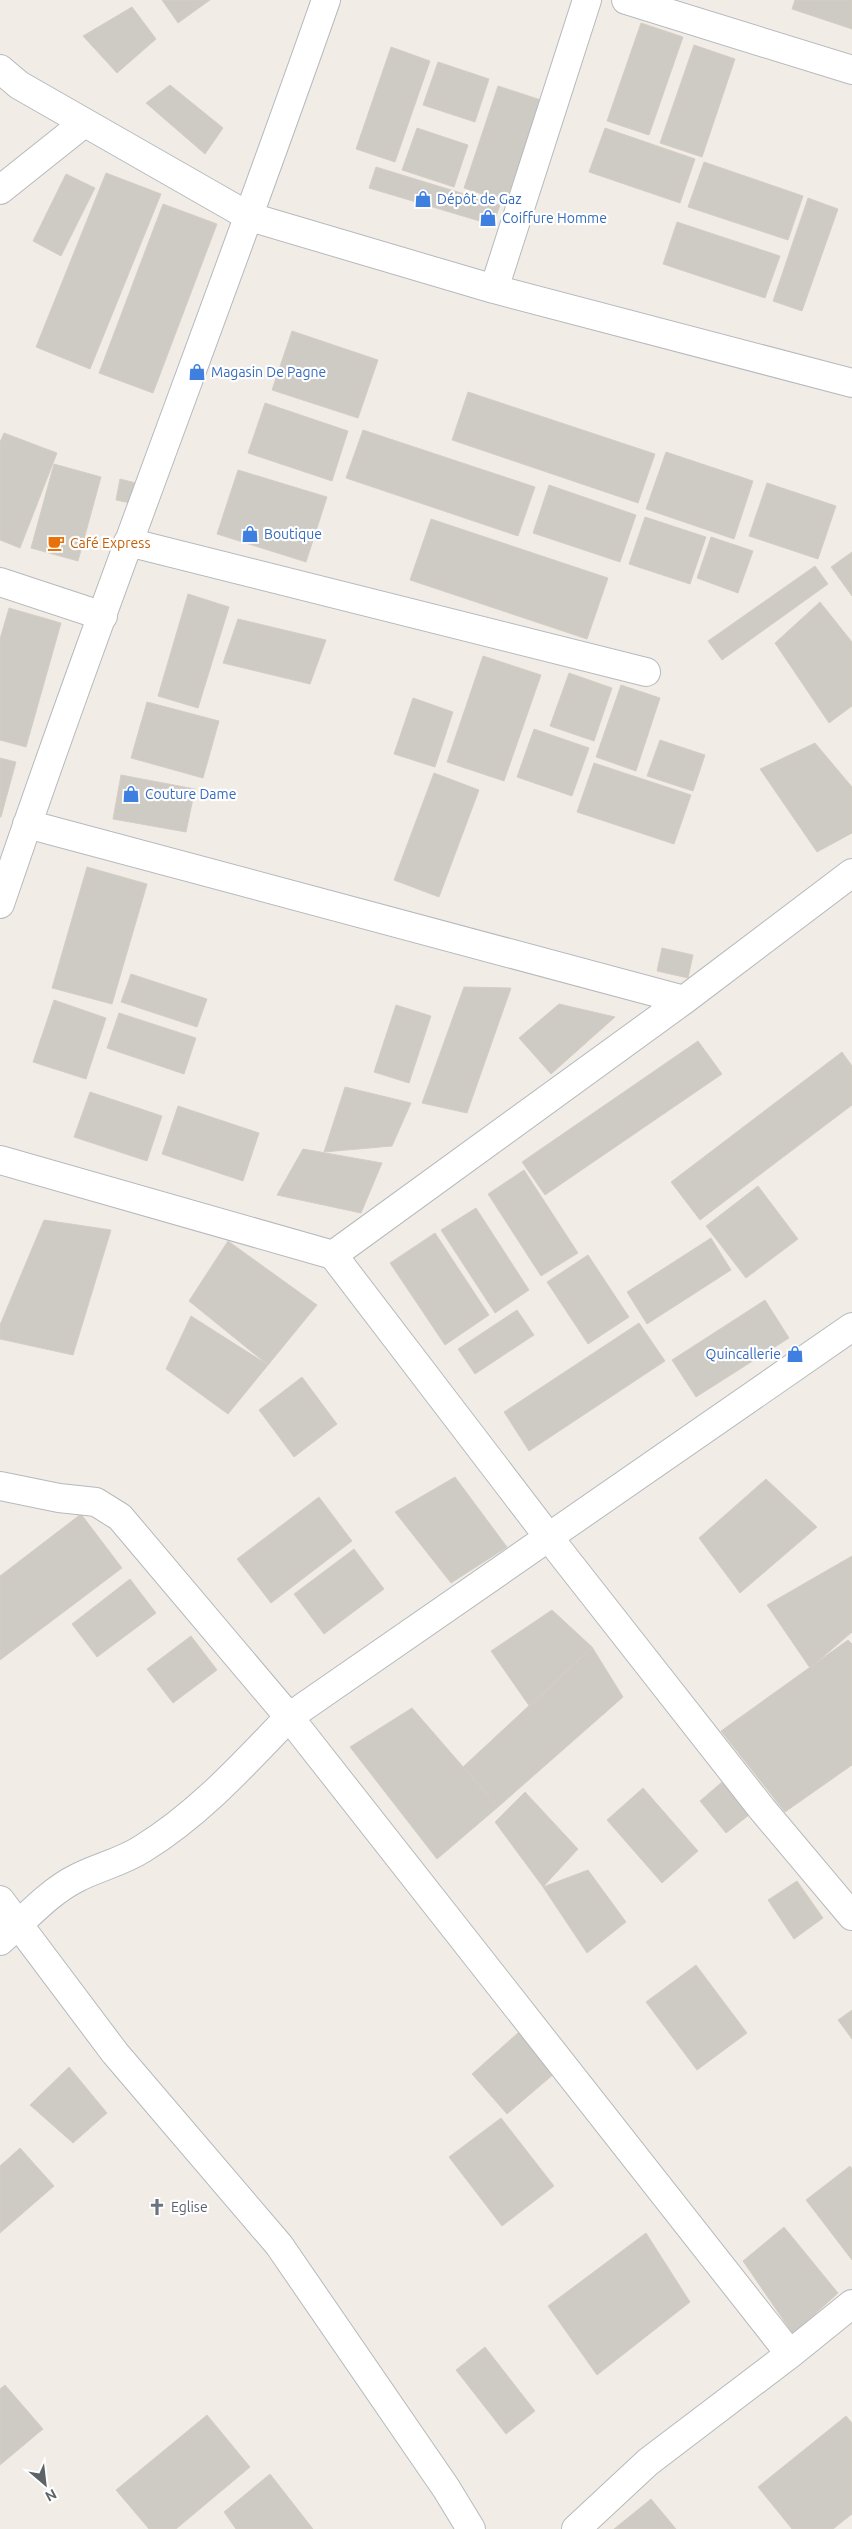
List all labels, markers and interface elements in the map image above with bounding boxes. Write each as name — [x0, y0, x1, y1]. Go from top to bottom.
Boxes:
shop icon: Dépôt de Gaz — [413, 189, 433, 209]
place label: Dépôt de Gaz — [437, 191, 522, 207]
shop icon: Coiffure Homme — [478, 208, 498, 228]
place label: Coiffure Homme — [502, 210, 607, 226]
shop icon: Magasin De Pagne — [187, 362, 207, 382]
place label: Magasin De Pagne — [211, 364, 326, 380]
shop icon: Boutique — [240, 524, 260, 544]
place label: Boutique — [264, 526, 322, 542]
cafe icon: Café Express — [46, 533, 66, 553]
place label: Café Express — [70, 535, 150, 551]
shop icon: Couture Dame — [121, 784, 141, 804]
place label: Couture Dame — [145, 786, 236, 802]
shop icon: Quincallerie — [785, 1344, 805, 1364]
place label: Quincallerie — [706, 1346, 781, 1362]
church icon: Eglise — [147, 2197, 167, 2217]
place label: Eglise — [171, 2199, 208, 2215]
north arrow — [20, 2459, 70, 2509]
text: N — [43, 2486, 59, 2505]

